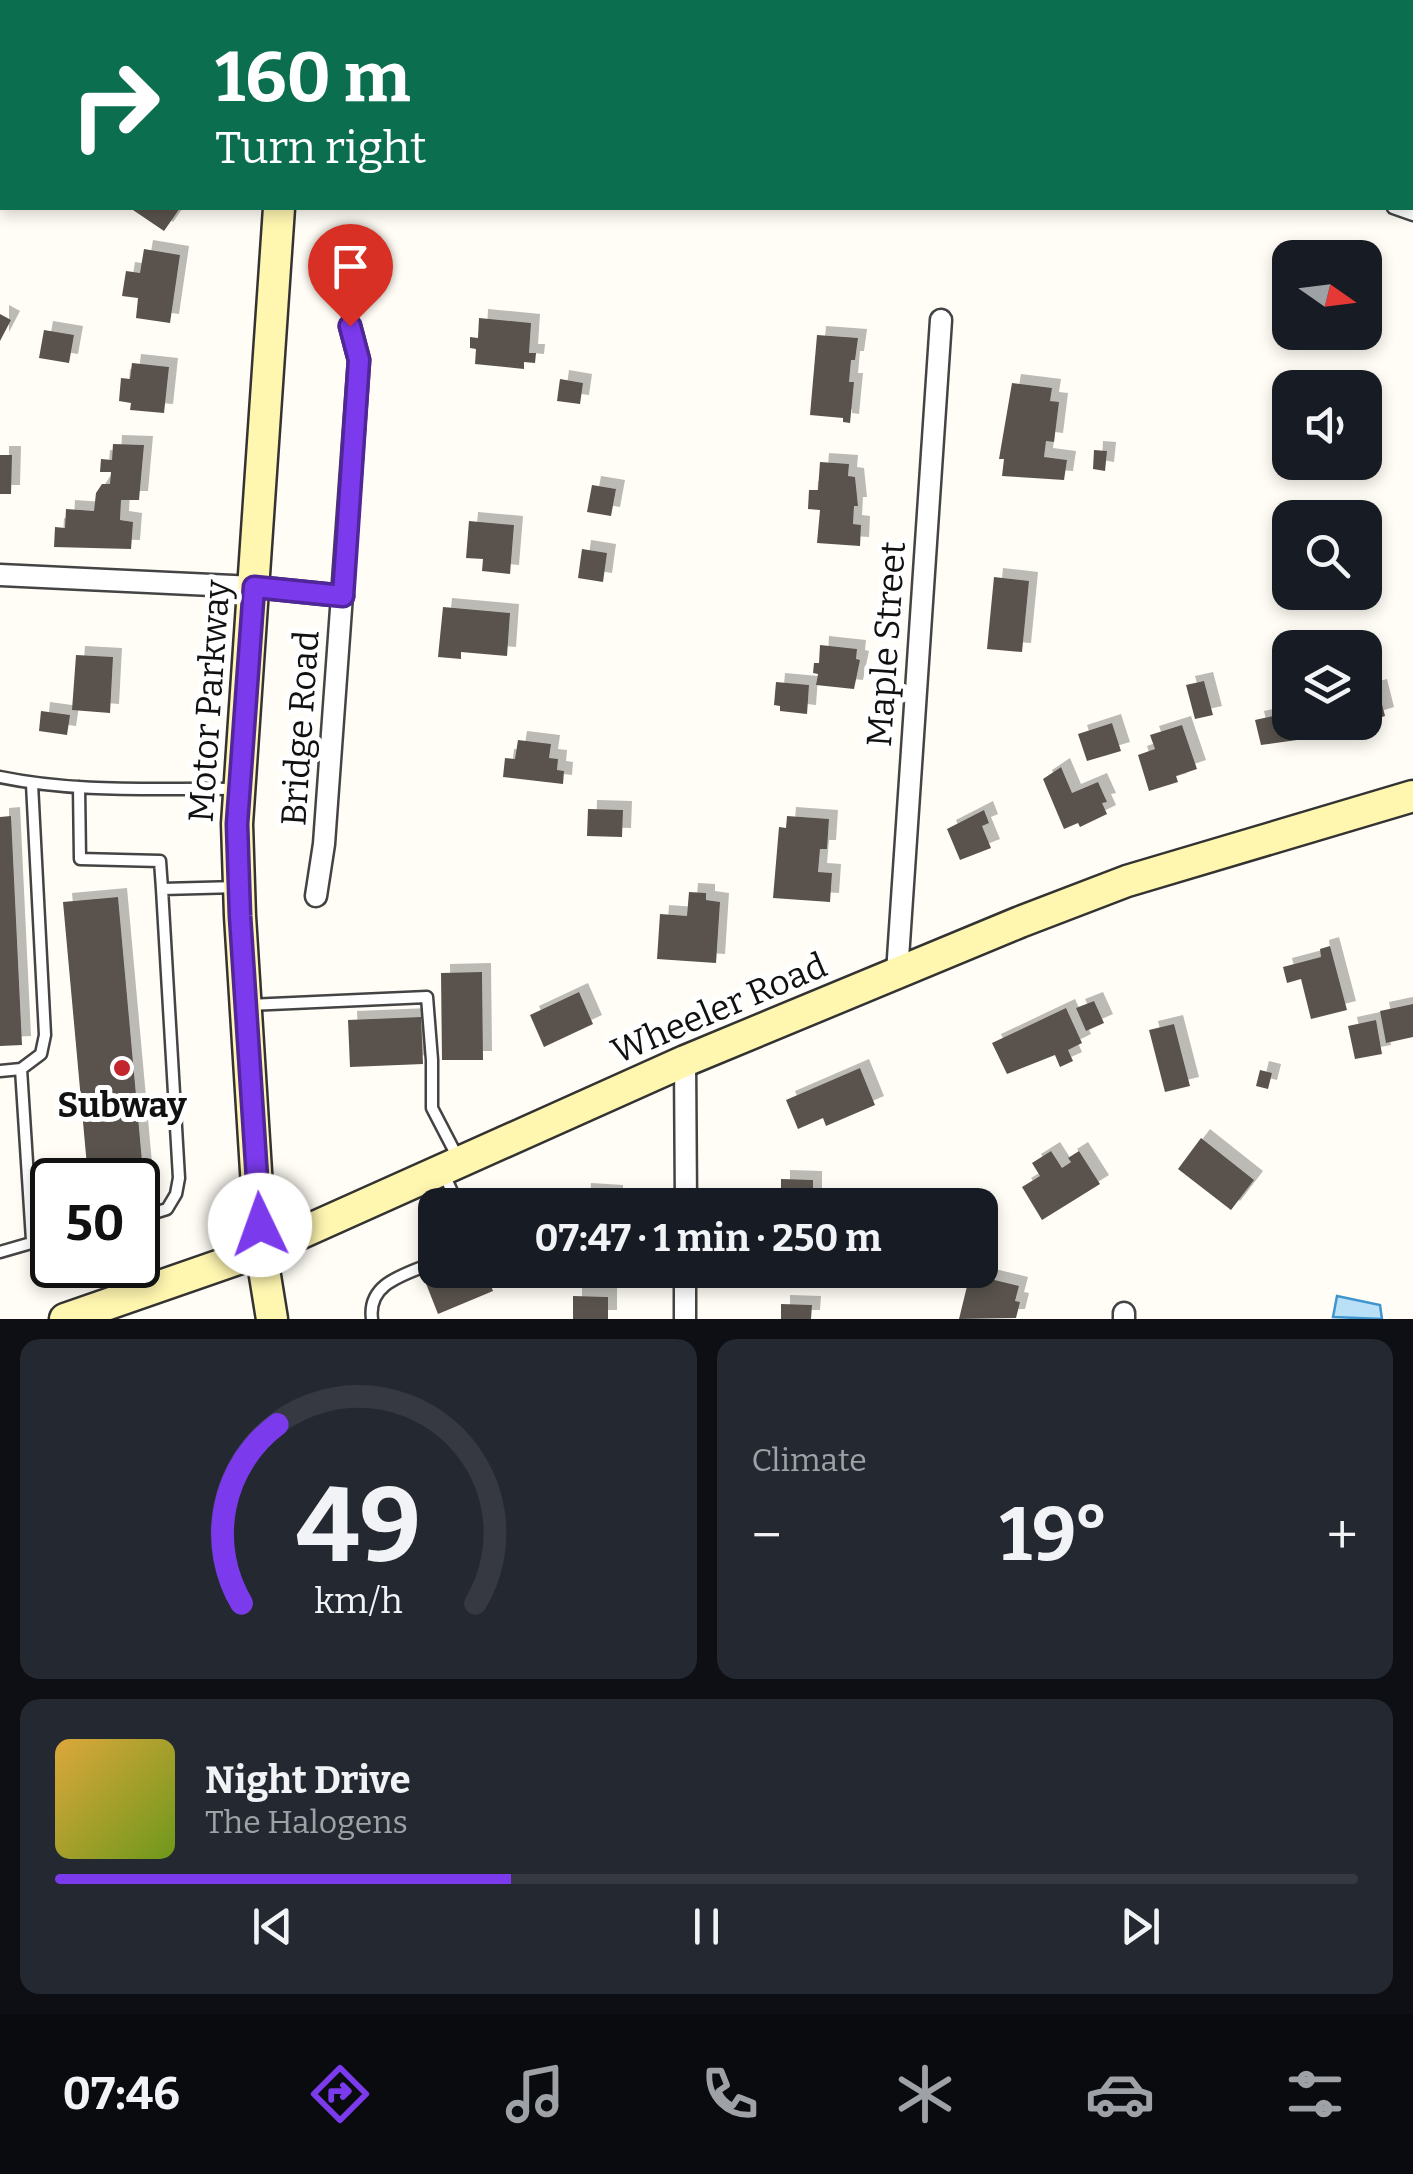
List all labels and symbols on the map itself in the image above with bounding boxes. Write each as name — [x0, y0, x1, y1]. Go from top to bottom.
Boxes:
pin — [308, 224, 393, 327]
north arrow — [1272, 240, 1382, 350]
street label: Maple Street — [858, 540, 914, 748]
street label: Motor Parkway — [180, 578, 238, 824]
street label: Bridge Road — [272, 629, 328, 827]
street label: Wheeler Road — [605, 944, 833, 1072]
marker: Subway — [111, 1057, 133, 1079]
place label: Subway — [57, 1084, 187, 1126]
speed limit sign: 50 — [30, 1158, 160, 1288]
position arrow — [208, 1173, 312, 1277]

